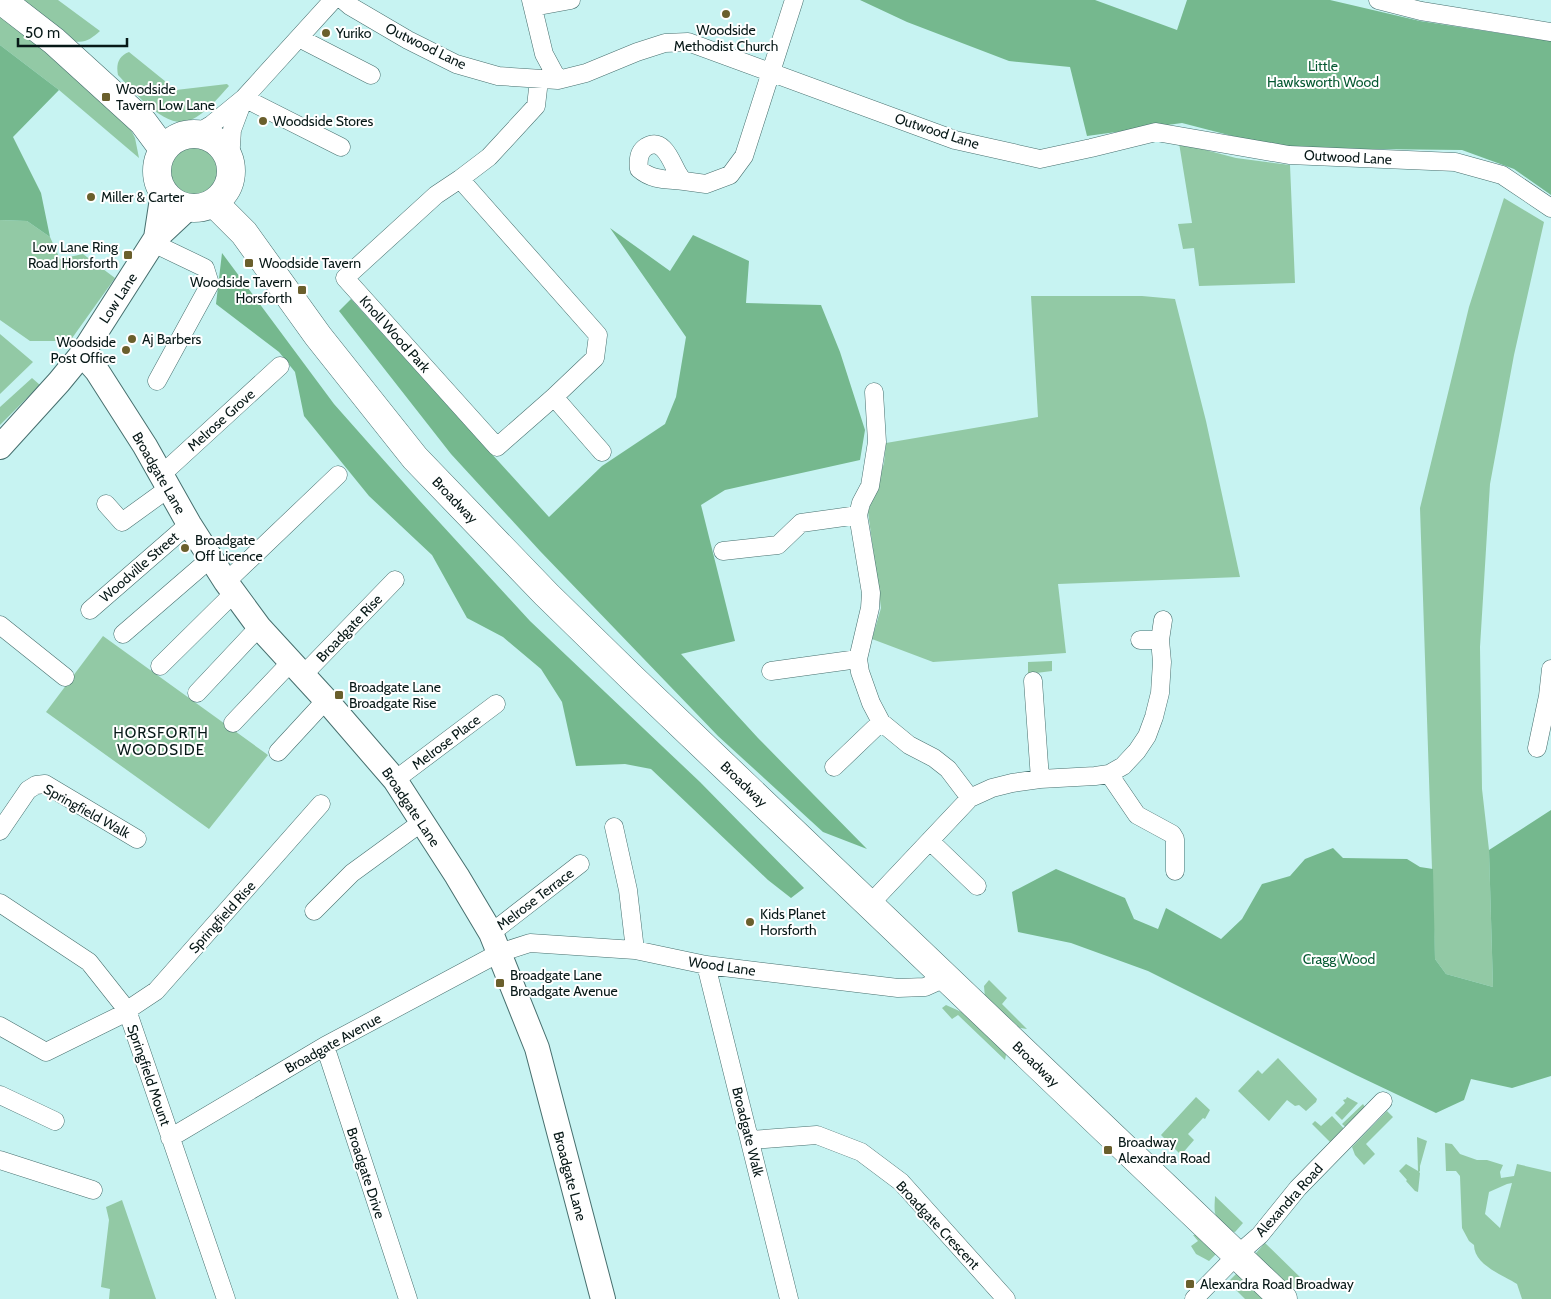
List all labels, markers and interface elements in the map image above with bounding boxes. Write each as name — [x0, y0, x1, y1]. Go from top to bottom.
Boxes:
marker: Woodside Methodist Church — [720, 8, 732, 20]
scale bar — [18, 15, 126, 47]
street label: Outwood Lane — [383, 19, 469, 73]
place label: Woodside Methodist Church — [674, 21, 778, 55]
text: 50 m — [25, 24, 60, 42]
place label: Yuriko — [335, 24, 372, 42]
marker: Yuriko — [320, 27, 332, 39]
park label: Little Hawksworth Wood — [1267, 57, 1379, 91]
place label: Woodside Tavern Low Lane — [116, 80, 215, 114]
marker: Woodside Tavern Low Lane — [100, 91, 112, 103]
street label: Outwood Lane — [892, 109, 982, 153]
place label: Woodside Stores — [273, 112, 373, 130]
marker: Woodside Stores — [257, 115, 269, 127]
street label: Outwood Lane — [1304, 146, 1392, 168]
place label: Miller & Carter — [101, 188, 185, 206]
marker: Miller & Carter — [85, 191, 97, 203]
place label: Low Lane Ring Road Horsforth — [28, 238, 119, 272]
marker: Low Lane Ring Road Horsforth — [122, 249, 134, 261]
place label: Woodside Tavern — [259, 254, 361, 272]
marker: Woodside Tavern — [243, 257, 255, 269]
street label: Low Lane — [95, 269, 141, 327]
place label: Woodside Tavern Horsforth — [190, 273, 292, 307]
marker: Woodside Tavern Horsforth — [296, 284, 308, 296]
street label: Knoll Wood Park — [356, 292, 435, 377]
place label: Aj Barbers — [142, 330, 202, 348]
place label: Woodside Post Office — [50, 333, 116, 367]
marker: Aj Barbers — [126, 333, 138, 345]
marker: Woodside Post Office — [120, 344, 132, 356]
street label: Melrose Grove — [183, 385, 259, 455]
street label: Broadgate Lane — [128, 429, 190, 517]
street label: Broadway — [428, 473, 482, 527]
street label: Woodville Street — [96, 528, 182, 606]
place label: Broadgate Off Licence — [195, 531, 263, 565]
marker: Broadgate Off Licence — [179, 542, 191, 554]
street label: Broadgate Rise — [312, 590, 386, 666]
place label: Broadgate Lane Broadgate Rise — [349, 678, 441, 712]
marker: Broadgate Lane Broadgate Rise — [333, 689, 345, 701]
street label: Melrose Place — [408, 710, 484, 774]
district label: HORSFORTH WOODSIDE — [113, 724, 209, 759]
street label: Broadway — [717, 757, 771, 811]
street label: Broadgate Lane — [378, 764, 444, 850]
street label: Springfield Walk — [41, 780, 134, 842]
street label: Melrose Terrace — [493, 864, 577, 934]
street label: Springfield Rise — [185, 877, 259, 957]
place label: Kids Planet Horsforth — [760, 905, 826, 939]
marker: Kids Planet Horsforth — [744, 916, 756, 928]
park label: Cragg Wood — [1303, 950, 1375, 968]
street label: Wood Lane — [687, 952, 757, 980]
place label: Broadgate Lane Broadgate Avenue — [510, 966, 618, 1000]
marker: Broadgate Lane Broadgate Avenue — [494, 977, 506, 989]
street label: Broadgate Avenue — [282, 1009, 384, 1077]
street label: Springfield Mount — [123, 1022, 175, 1128]
street label: Broadway — [1009, 1037, 1063, 1091]
street label: Broadgate Walk — [728, 1085, 768, 1180]
street label: Broadgate Drive — [343, 1125, 389, 1221]
street label: Broadgate Lane — [549, 1129, 591, 1223]
place label: Broadway Alexandra Road — [1118, 1133, 1210, 1167]
marker: Broadway Alexandra Road — [1102, 1144, 1114, 1156]
street label: Alexandra Road — [1251, 1160, 1327, 1240]
street label: Broadgate Crescent — [892, 1177, 984, 1273]
place label: Alexandra Road Broadway — [1200, 1275, 1354, 1293]
marker: Alexandra Road Broadway — [1184, 1278, 1196, 1290]

